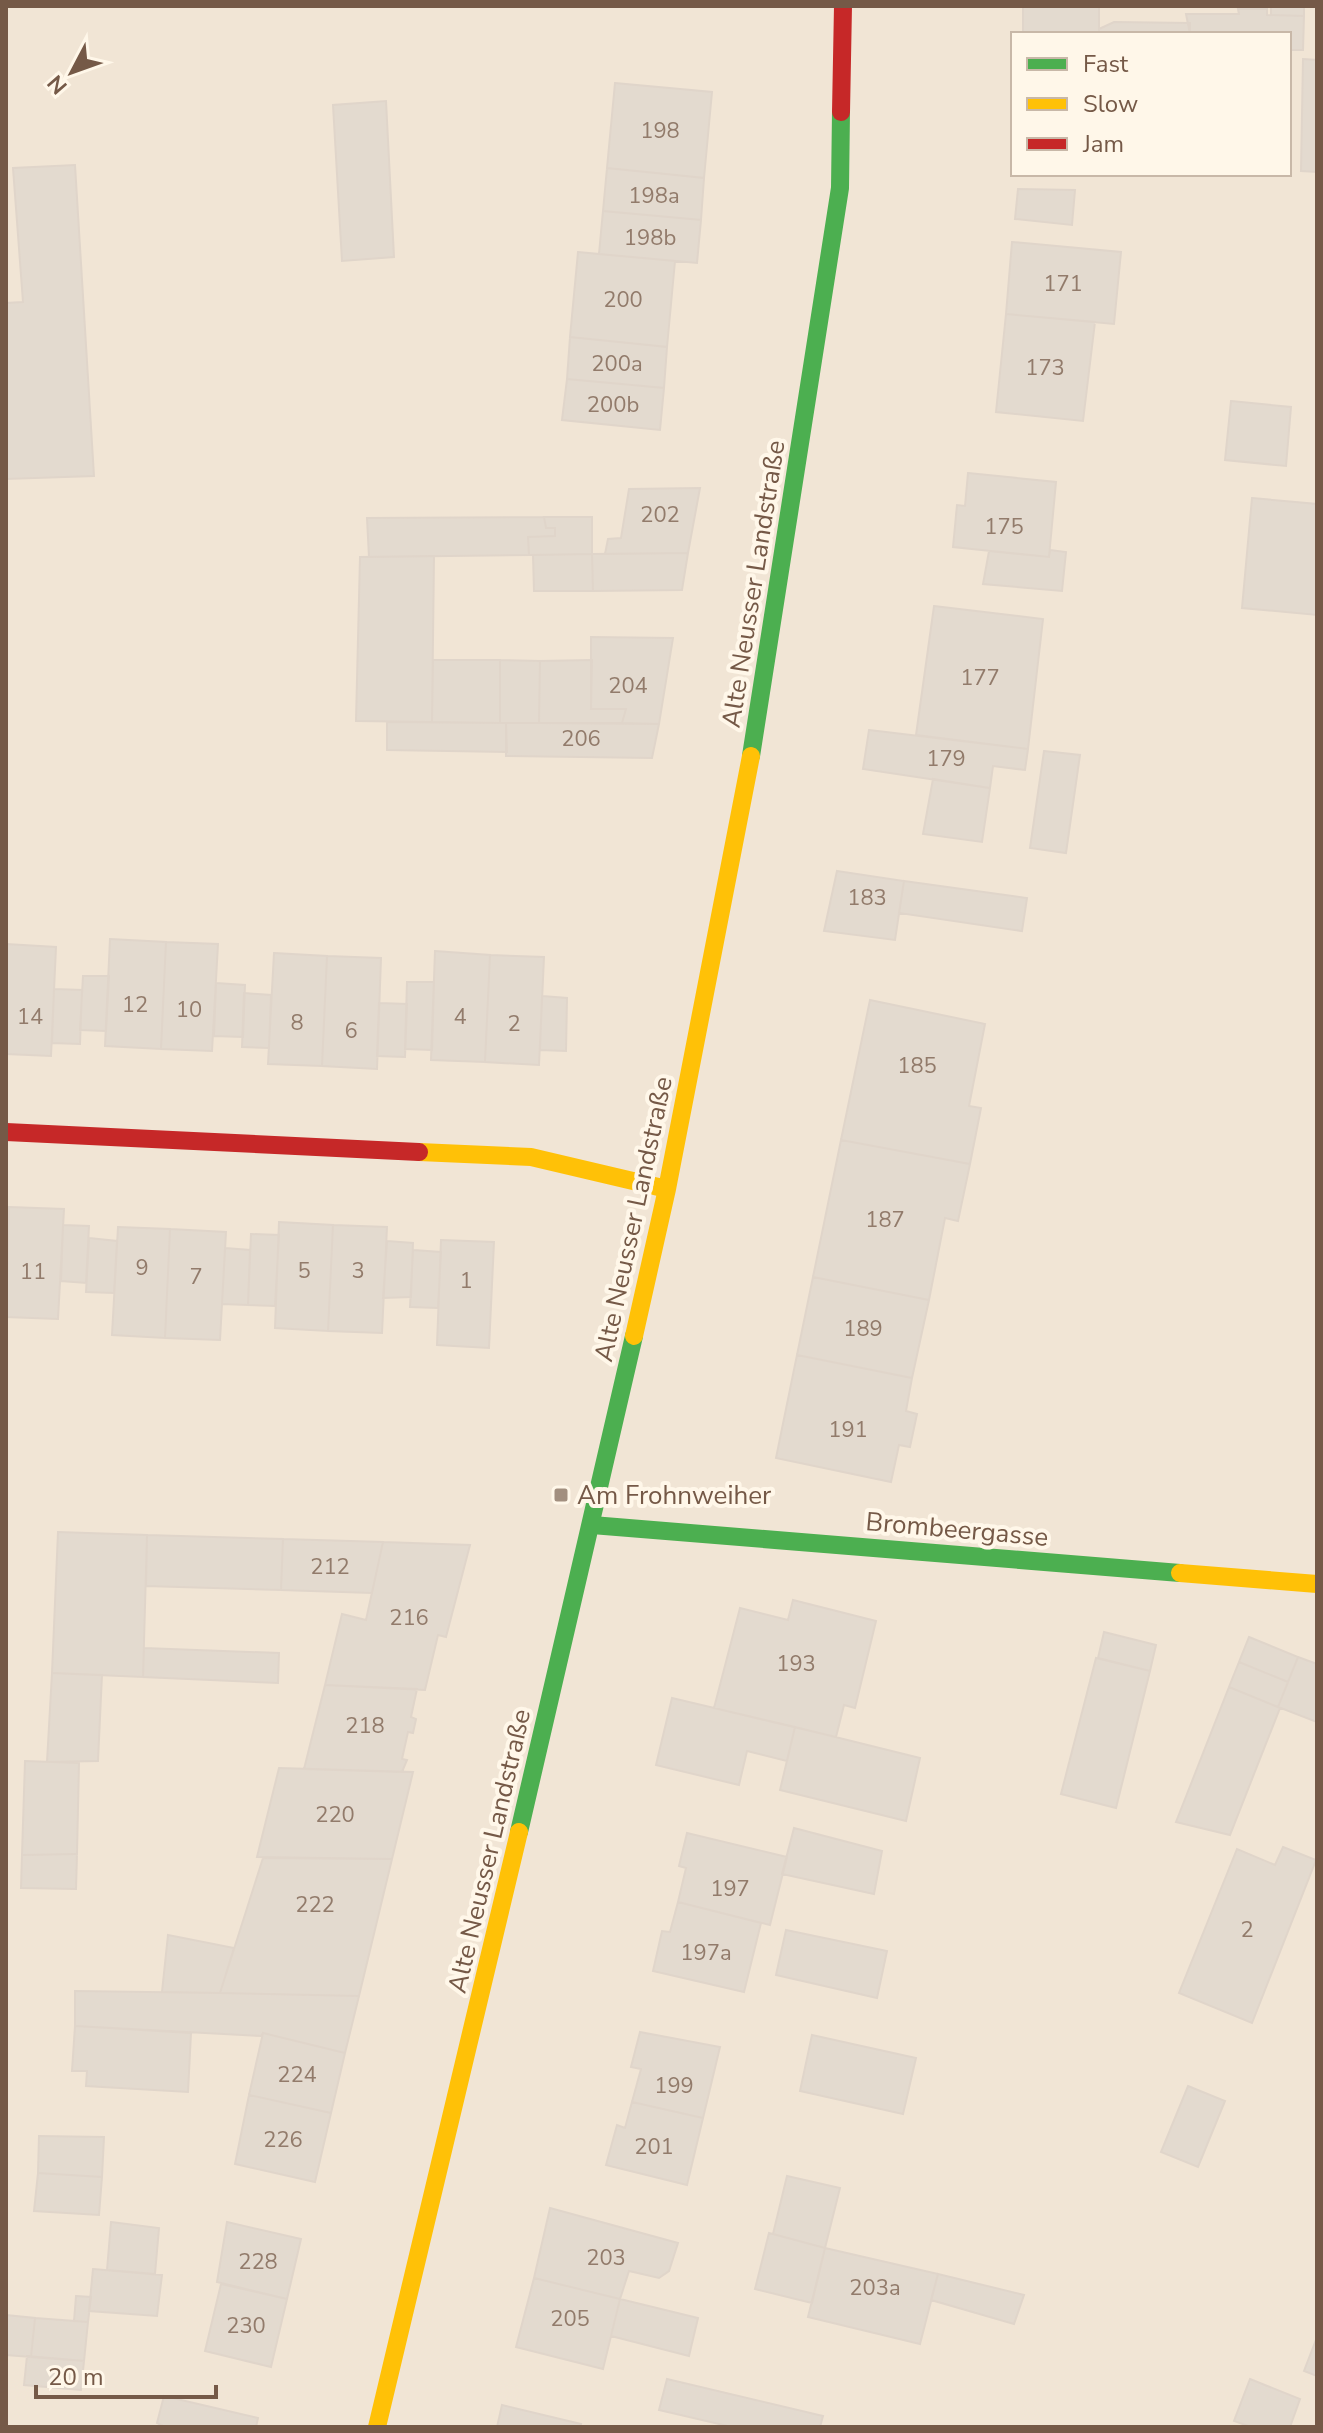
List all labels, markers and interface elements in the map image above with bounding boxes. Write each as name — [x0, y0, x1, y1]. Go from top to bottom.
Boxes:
north arrow — [32, 32, 112, 112]
legend — [1011, 32, 1291, 176]
text: Fast — [1083, 48, 1129, 80]
text: N — [41, 68, 74, 101]
text: Slow — [1083, 88, 1138, 120]
house number: 198 — [640, 116, 680, 146]
text: Jam — [1082, 128, 1124, 160]
house number: 198a — [628, 181, 680, 211]
house number: 198b — [624, 223, 676, 253]
house number: 171 — [1043, 269, 1083, 299]
house number: 200 — [603, 285, 643, 315]
house number: 200a — [591, 349, 643, 379]
house number: 173 — [1025, 353, 1065, 383]
house number: 200b — [587, 390, 639, 420]
street label: Alte Neusser Landstraße — [713, 438, 793, 730]
house number: 202 — [640, 500, 680, 530]
house number: 175 — [984, 512, 1024, 542]
house number: 177 — [960, 663, 1000, 693]
house number: 204 — [608, 671, 648, 701]
house number: 206 — [561, 724, 601, 754]
house number: 179 — [926, 744, 966, 774]
house number: 183 — [847, 883, 887, 913]
house number: 12 — [122, 990, 148, 1020]
house number: 10 — [176, 995, 202, 1025]
house number: 14 — [17, 1002, 43, 1032]
house number: 4 — [453, 1002, 467, 1032]
house number: 8 — [290, 1008, 304, 1038]
house number: 2 — [507, 1009, 521, 1039]
house number: 6 — [344, 1016, 358, 1046]
house number: 185 — [897, 1051, 937, 1081]
street label: Alte Neusser Landstraße — [586, 1073, 681, 1365]
house number: 187 — [865, 1205, 905, 1235]
house number: 9 — [135, 1253, 149, 1283]
house number: 5 — [297, 1256, 311, 1286]
house number: 3 — [351, 1256, 365, 1286]
house number: 11 — [20, 1257, 46, 1287]
house number: 7 — [189, 1262, 203, 1292]
house number: 1 — [459, 1266, 473, 1296]
house number: 189 — [843, 1314, 883, 1344]
house number: 191 — [828, 1415, 868, 1445]
place label: Am Frohnweiher — [577, 1478, 772, 1513]
marker: Am Frohnweiher — [552, 1486, 570, 1504]
street label: Brombeergasse — [864, 1504, 1050, 1555]
house number: 212 — [310, 1552, 350, 1582]
house number: 216 — [389, 1603, 429, 1633]
house number: 193 — [776, 1649, 816, 1679]
street label: Alte Neusser Landstraße — [440, 1706, 539, 1997]
house number: 218 — [345, 1711, 385, 1741]
house number: 220 — [315, 1800, 355, 1830]
house number: 197 — [710, 1874, 750, 1904]
house number: 222 — [295, 1890, 335, 1920]
house number: 2 — [1240, 1915, 1254, 1945]
house number: 197a — [680, 1938, 732, 1968]
house number: 224 — [277, 2060, 317, 2090]
house number: 199 — [654, 2071, 694, 2101]
house number: 226 — [263, 2125, 303, 2155]
house number: 201 — [634, 2132, 674, 2162]
house number: 203 — [586, 2243, 626, 2273]
house number: 228 — [238, 2247, 278, 2277]
house number: 203a — [849, 2273, 901, 2303]
house number: 205 — [550, 2304, 590, 2334]
house number: 230 — [226, 2311, 266, 2341]
scale bar — [36, 2349, 216, 2399]
text: 20 m — [48, 2361, 104, 2393]

